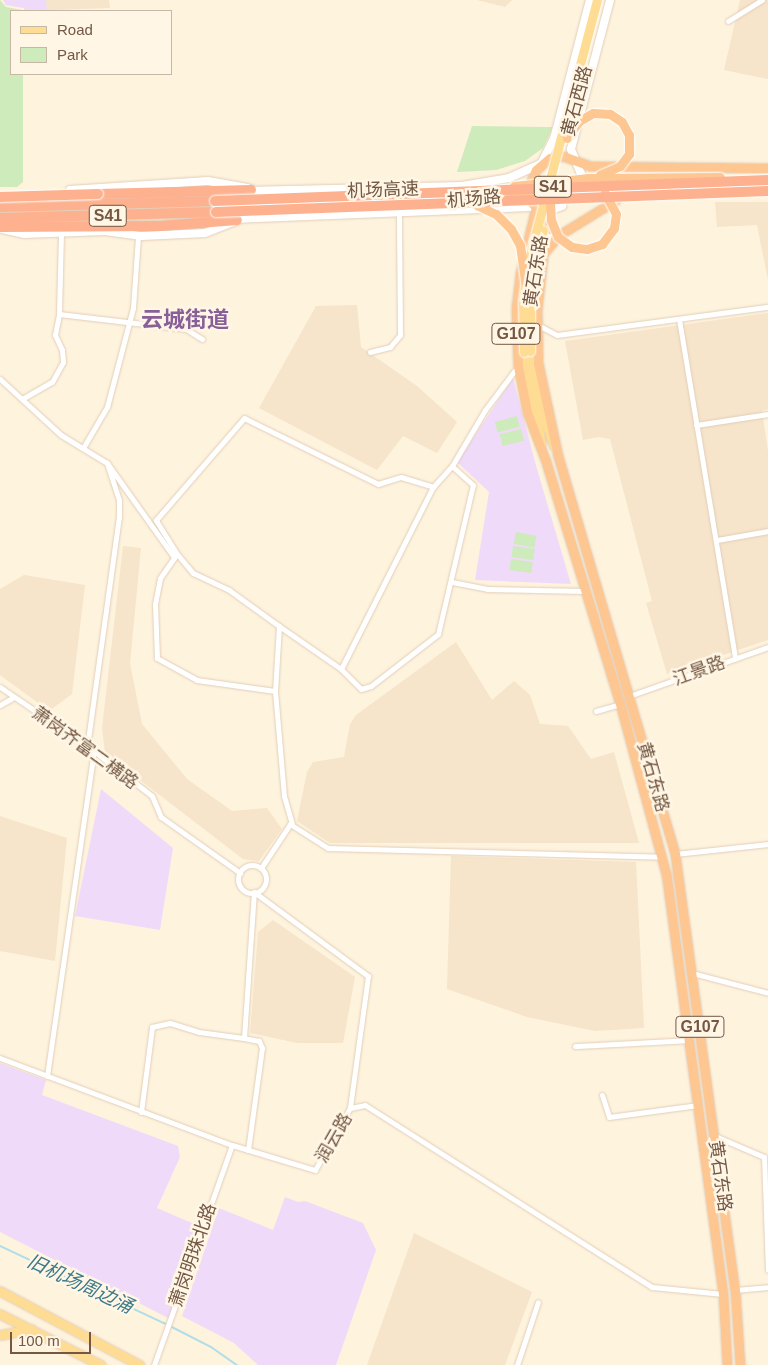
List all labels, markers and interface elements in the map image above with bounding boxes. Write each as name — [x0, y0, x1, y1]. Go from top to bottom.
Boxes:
legend — [10, 10, 172, 75]
text: Road — [57, 21, 93, 38]
text: Park — [57, 46, 88, 63]
street label: 黄石西路 — [557, 63, 597, 139]
road number: S41 — [533, 173, 573, 200]
street label: 机场高速 — [347, 178, 419, 202]
street label: 机场路 — [446, 186, 502, 212]
road number: S41 — [88, 202, 128, 230]
street label: 黄石东路 — [520, 234, 552, 308]
district label: 云城街道 — [141, 307, 229, 333]
road number: G107 — [491, 320, 541, 348]
street label: 江景路 — [670, 652, 728, 690]
street label: 萧岗齐富二横路 — [28, 702, 142, 794]
street label: 黄石东路 — [633, 739, 673, 815]
road number: G107 — [675, 1014, 725, 1040]
street label: 润云路 — [311, 1109, 357, 1167]
street label: 黄石东路 — [704, 1139, 736, 1213]
street label: 萧岗明珠北路 — [165, 1200, 221, 1310]
water label: 旧机场周边涌 — [24, 1250, 136, 1318]
scale bar — [12, 1322, 94, 1354]
text: 100 m — [18, 1332, 60, 1349]

